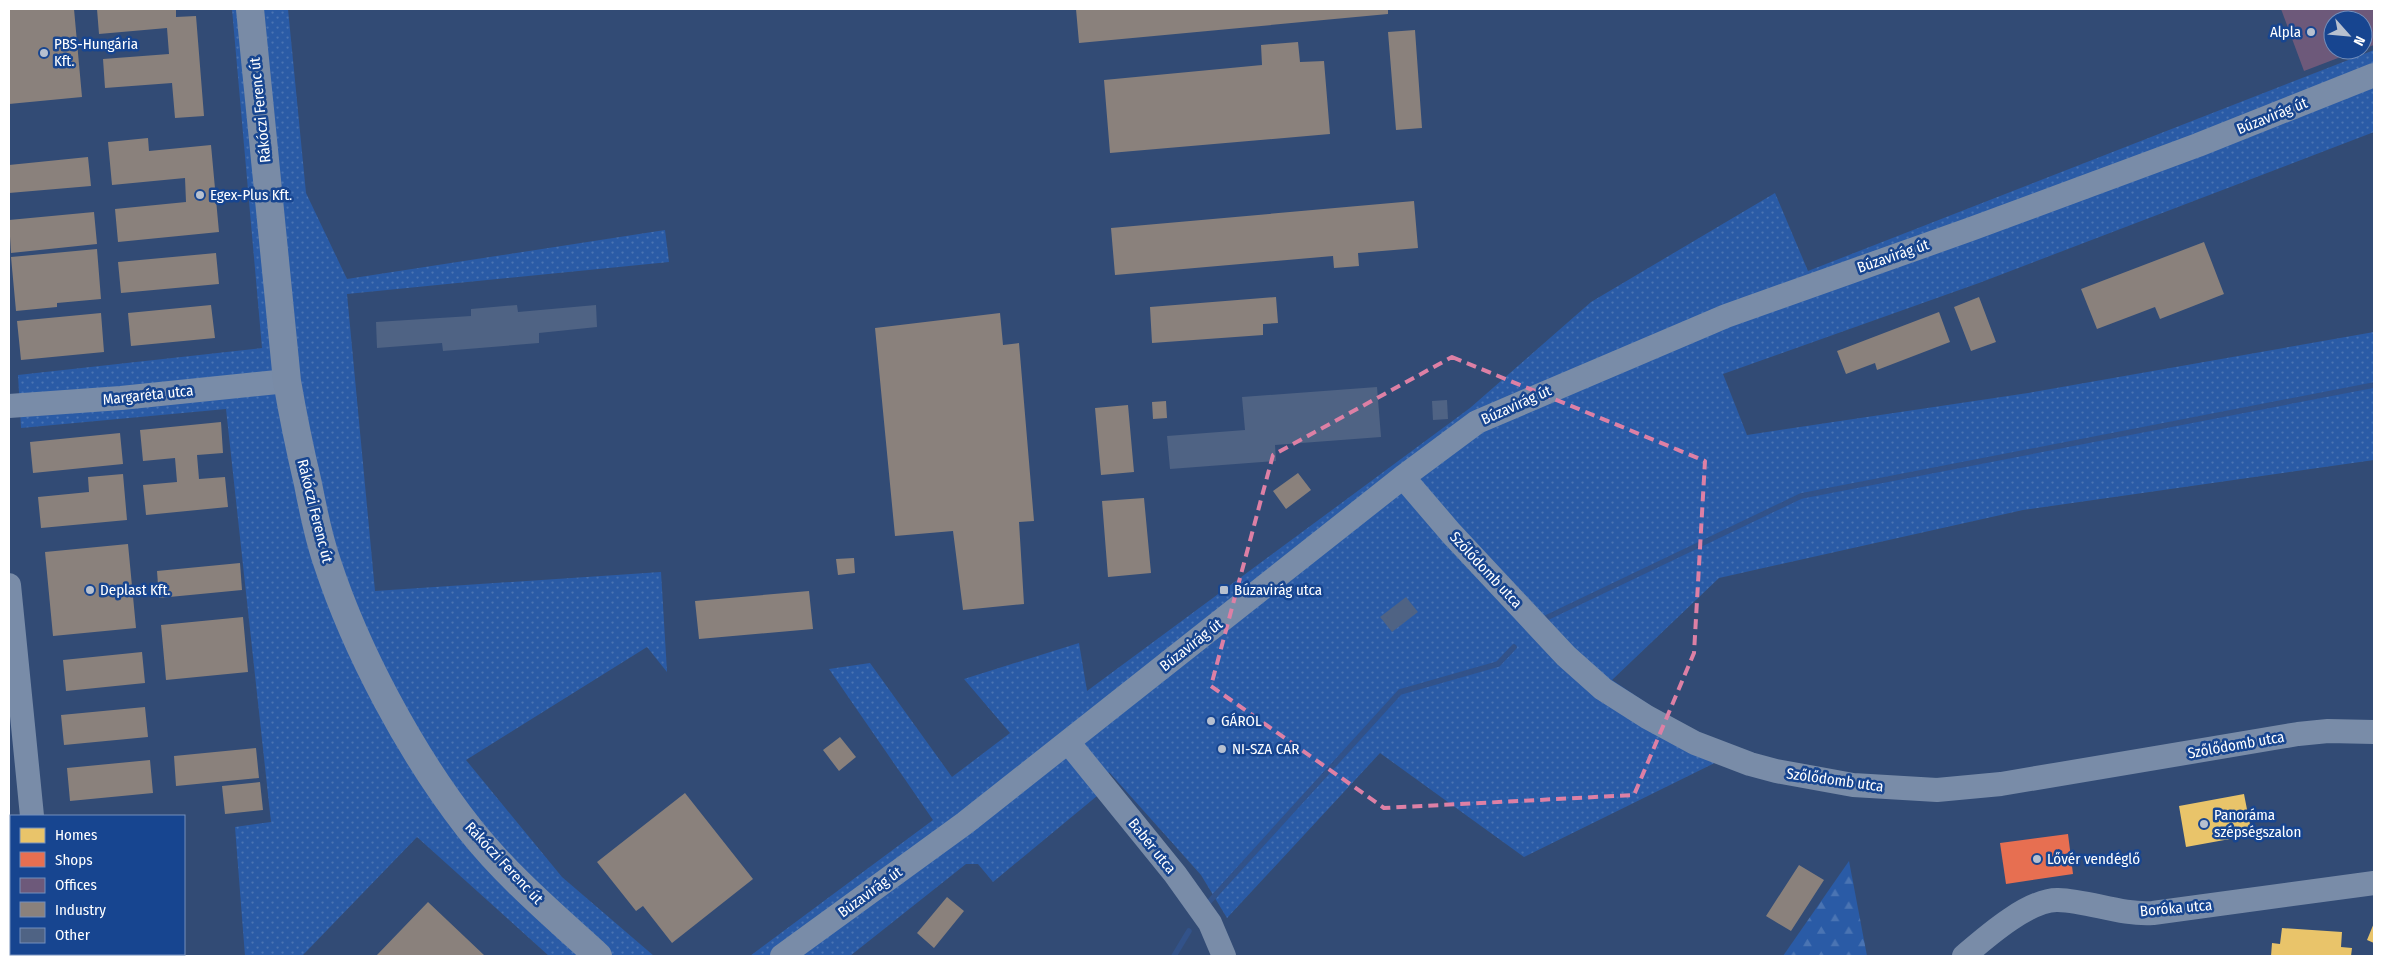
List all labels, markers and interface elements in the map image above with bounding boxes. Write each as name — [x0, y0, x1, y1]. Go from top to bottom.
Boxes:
north arrow — [2323, 10, 2373, 60]
place label: Alpla — [2270, 23, 2301, 41]
marker: Alpla — [2305, 26, 2317, 38]
text: N — [2350, 33, 2369, 48]
place label: PBS-Hungária Kft. — [54, 35, 138, 70]
marker: PBS-Hungária Kft. — [38, 47, 50, 59]
street label: Rákóczi Ferenc út — [245, 56, 274, 164]
street label: Búzavirág út — [2234, 94, 2310, 138]
place label: Egex-Plus Kft. — [210, 186, 292, 204]
marker: Egex-Plus Kft. — [194, 189, 206, 201]
street label: Búzavirág út — [1855, 235, 1931, 277]
street label: Margaréta utca — [102, 381, 194, 409]
street label: Búzavirág út — [1478, 382, 1554, 428]
street label: Rákóczi Ferenc út — [293, 457, 337, 565]
street label: Szőlődomb utca — [1446, 528, 1526, 612]
place label: Deplast Kft. — [100, 581, 171, 599]
place label: Búzavirág utca — [1234, 581, 1322, 599]
marker: Deplast Kft. — [84, 584, 96, 596]
marker: Búzavirág utca — [1218, 584, 1230, 596]
street label: Búzavirág út — [1156, 615, 1226, 675]
place label: GÁROL — [1221, 712, 1262, 730]
marker: GÁROL — [1205, 715, 1217, 727]
street label: Szőlődomb utca — [2186, 728, 2286, 762]
place label: NI-SZA CAR — [1232, 740, 1299, 758]
marker: NI-SZA CAR — [1216, 743, 1228, 755]
street label: Szőlődomb utca — [1785, 764, 1885, 796]
place label: Panoráma szépségszalon — [2214, 806, 2301, 841]
legend — [10, 815, 185, 955]
street label: Babér utca — [1124, 815, 1180, 877]
street label: Rákóczi Ferenc út — [461, 818, 547, 908]
marker: Panoráma szépségszalon — [2198, 818, 2210, 830]
text: Homes — [55, 826, 97, 844]
place label: Lővér vendéglő — [2047, 850, 2140, 868]
text: Shops — [55, 851, 93, 869]
marker: Lővér vendéglő — [2031, 853, 2043, 865]
street label: Búzavirág út — [835, 863, 906, 921]
text: Offices — [55, 876, 97, 894]
street label: Boróka utca — [2139, 896, 2213, 920]
text: Industry — [55, 901, 106, 919]
text: Other — [55, 926, 91, 944]

